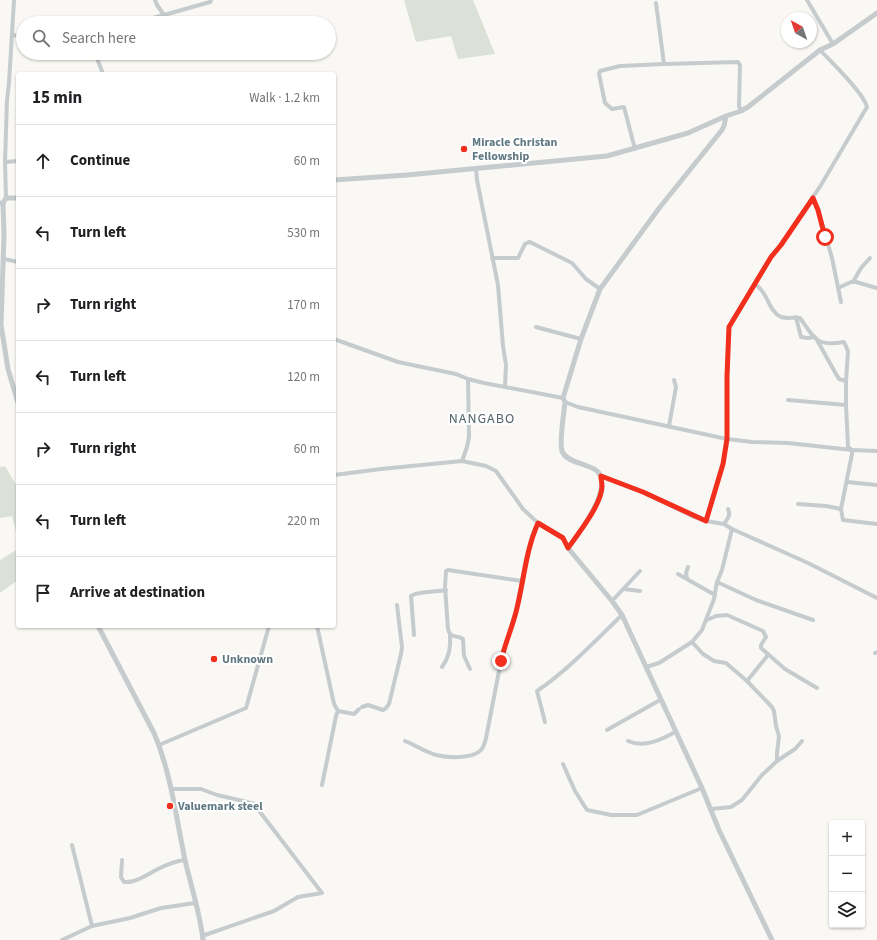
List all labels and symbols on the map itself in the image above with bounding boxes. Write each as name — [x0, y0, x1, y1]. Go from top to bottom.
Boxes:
north arrow — [781, 12, 817, 48]
place label: Miracle Christan Fellowship — [472, 134, 558, 165]
marker: Miracle Christan Fellowship — [459, 144, 469, 154]
route start — [816, 228, 834, 246]
district label: NANGABO — [449, 409, 515, 429]
place label: Unknown — [222, 651, 273, 668]
route end — [492, 652, 510, 670]
marker: Unknown — [209, 654, 219, 664]
place label: Valuemark steel — [177, 798, 263, 815]
marker: Valuemark steel — [165, 801, 175, 811]

